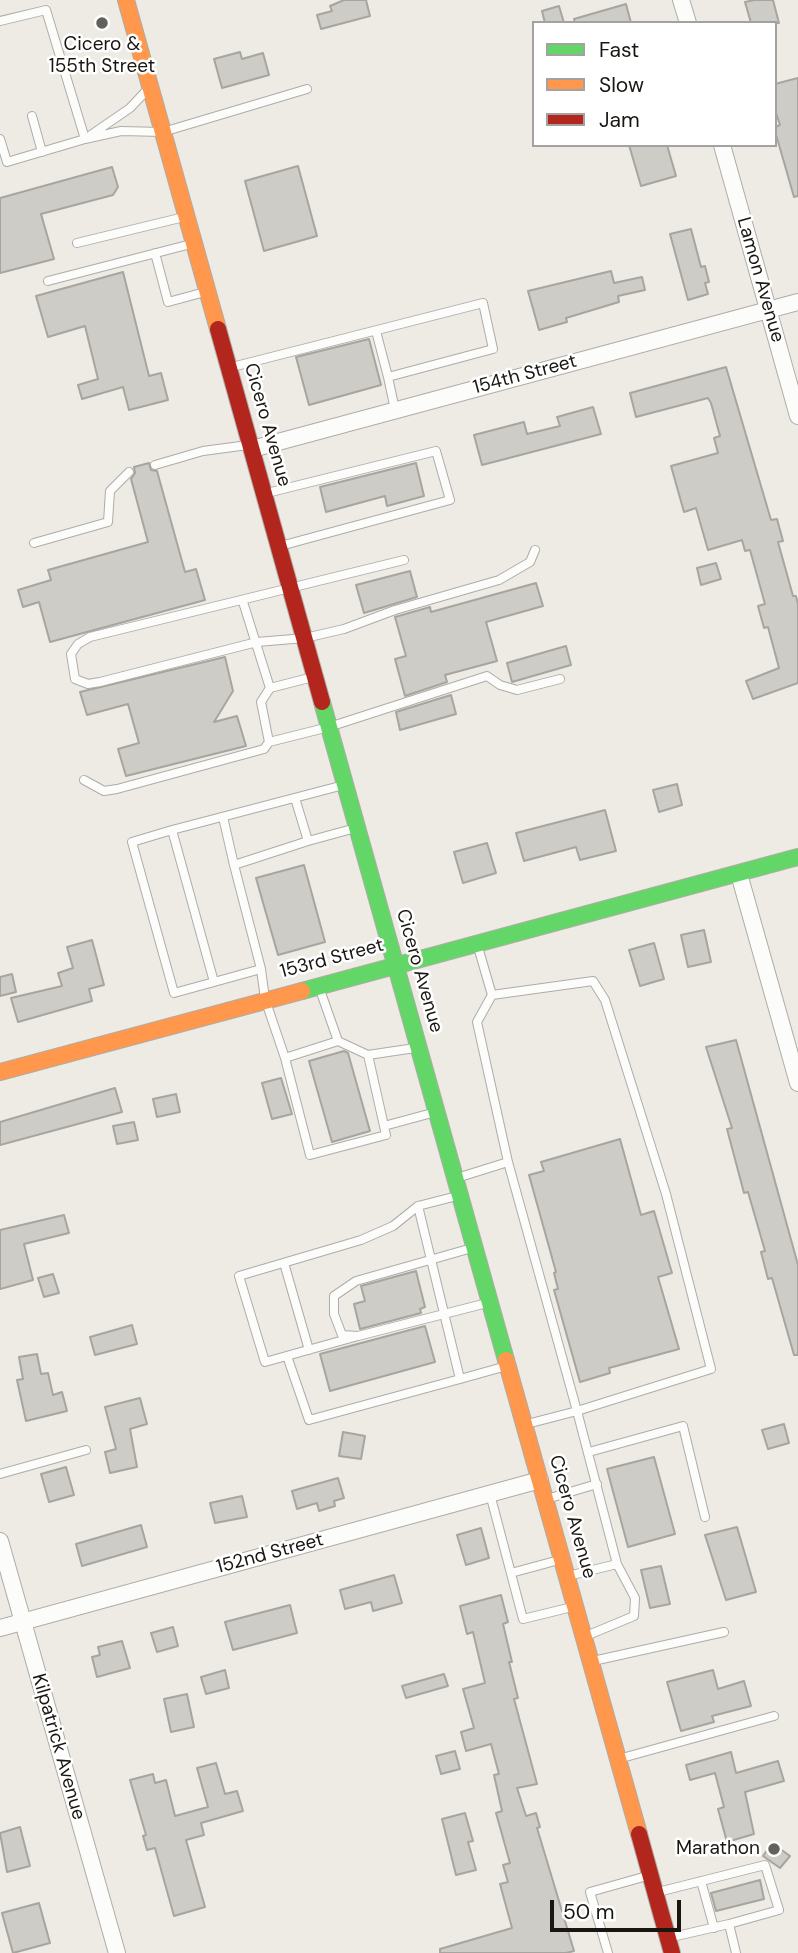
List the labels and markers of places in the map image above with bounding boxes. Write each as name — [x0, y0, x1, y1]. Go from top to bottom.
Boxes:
marker: Cicero & 155th Street — [94, 15, 110, 31]
place label: Cicero & 155th Street — [49, 34, 155, 78]
place label: Marathon — [676, 1838, 760, 1860]
marker: Marathon — [766, 1841, 782, 1857]

